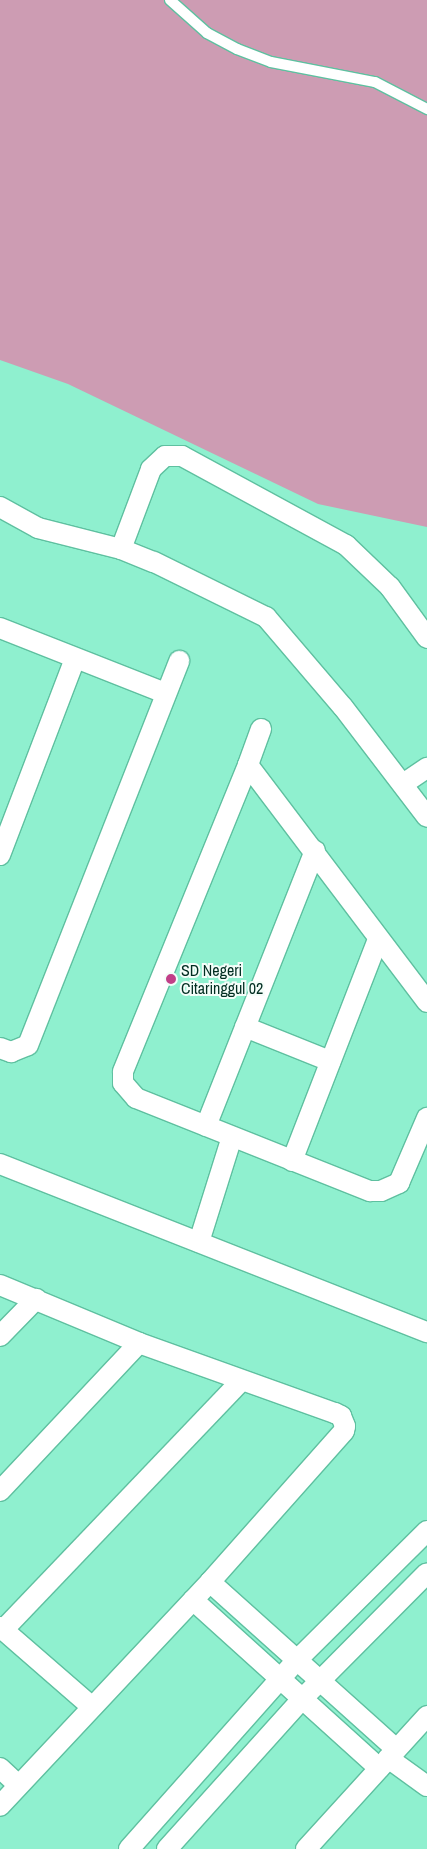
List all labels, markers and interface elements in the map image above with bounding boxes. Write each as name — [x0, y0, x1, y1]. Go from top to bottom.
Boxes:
place label: SD Negeri Citaringgul 02 — [181, 960, 263, 998]
marker: SD Negeri Citaringgul 02 — [165, 973, 177, 985]

